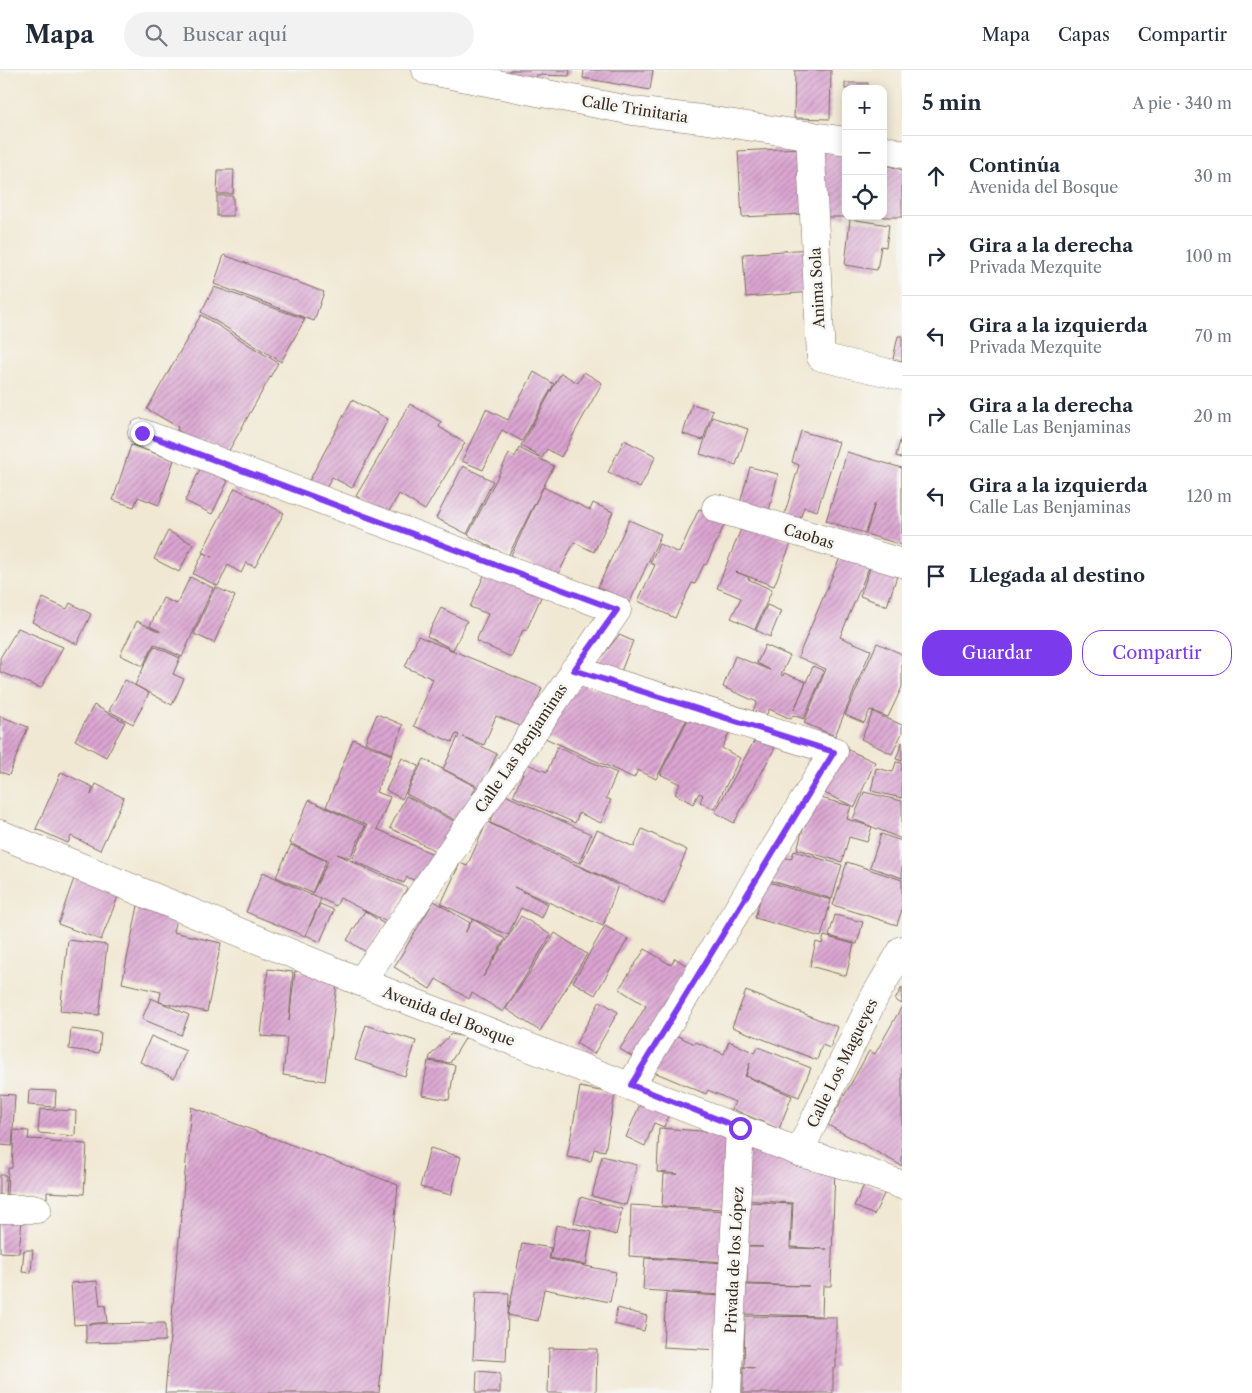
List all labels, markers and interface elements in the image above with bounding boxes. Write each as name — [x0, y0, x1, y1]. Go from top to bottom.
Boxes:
search box — [124, 12, 474, 57]
text: Mapa — [25, 20, 94, 49]
icon: search — [142, 21, 170, 49]
text: Buscar aquí — [182, 23, 287, 46]
text: Mapa — [982, 24, 1030, 46]
text: Capas — [1058, 24, 1110, 46]
text: Compartir — [1138, 24, 1227, 46]
map controls — [842, 85, 887, 220]
button: + — [842, 85, 887, 130]
text: 5 min — [922, 90, 982, 115]
street label: Calle Trinitaria — [580, 91, 690, 127]
text: A pie · 340 m — [1132, 93, 1232, 113]
button: − — [842, 130, 887, 175]
text: Continúa — [969, 154, 1060, 177]
icon: ahead — [922, 162, 950, 190]
text: 30 m — [1194, 166, 1232, 186]
button: locate — [842, 175, 887, 220]
text: Avenida del Bosque — [969, 177, 1118, 197]
text: Gira a la derecha — [969, 234, 1133, 257]
icon: right — [922, 242, 950, 270]
text: 100 m — [1186, 246, 1232, 266]
street label: Anima Sola — [805, 247, 829, 330]
text: Privada Mezquite — [969, 257, 1102, 277]
text: Gira a la izquierda — [969, 314, 1148, 337]
icon: left — [922, 322, 950, 350]
text: 70 m — [1195, 326, 1232, 346]
text: Privada Mezquite — [969, 337, 1102, 357]
text: Gira a la derecha — [969, 394, 1133, 417]
icon: right — [922, 402, 950, 430]
text: 20 m — [1193, 406, 1232, 426]
text: Calle Las Benjaminas — [969, 417, 1131, 437]
route end — [131, 422, 154, 445]
text: Gira a la izquierda — [969, 474, 1148, 497]
icon: left — [922, 482, 950, 510]
text: 120 m — [1187, 486, 1232, 506]
text: Calle Las Benjaminas — [969, 497, 1131, 517]
street label: Caobas — [781, 519, 837, 553]
icon: arrive — [922, 562, 950, 590]
text: Llegada al destino — [969, 564, 1145, 587]
button: Guardar — [922, 630, 1072, 676]
button: Compartir — [1082, 630, 1232, 676]
street label: Calle Las Benjaminas — [471, 680, 571, 816]
street label: Avenida del Bosque — [379, 982, 518, 1050]
street label: Calle Los Magueyes — [802, 995, 882, 1131]
route start — [729, 1117, 752, 1140]
street label: Privada de los López — [721, 1186, 747, 1334]

